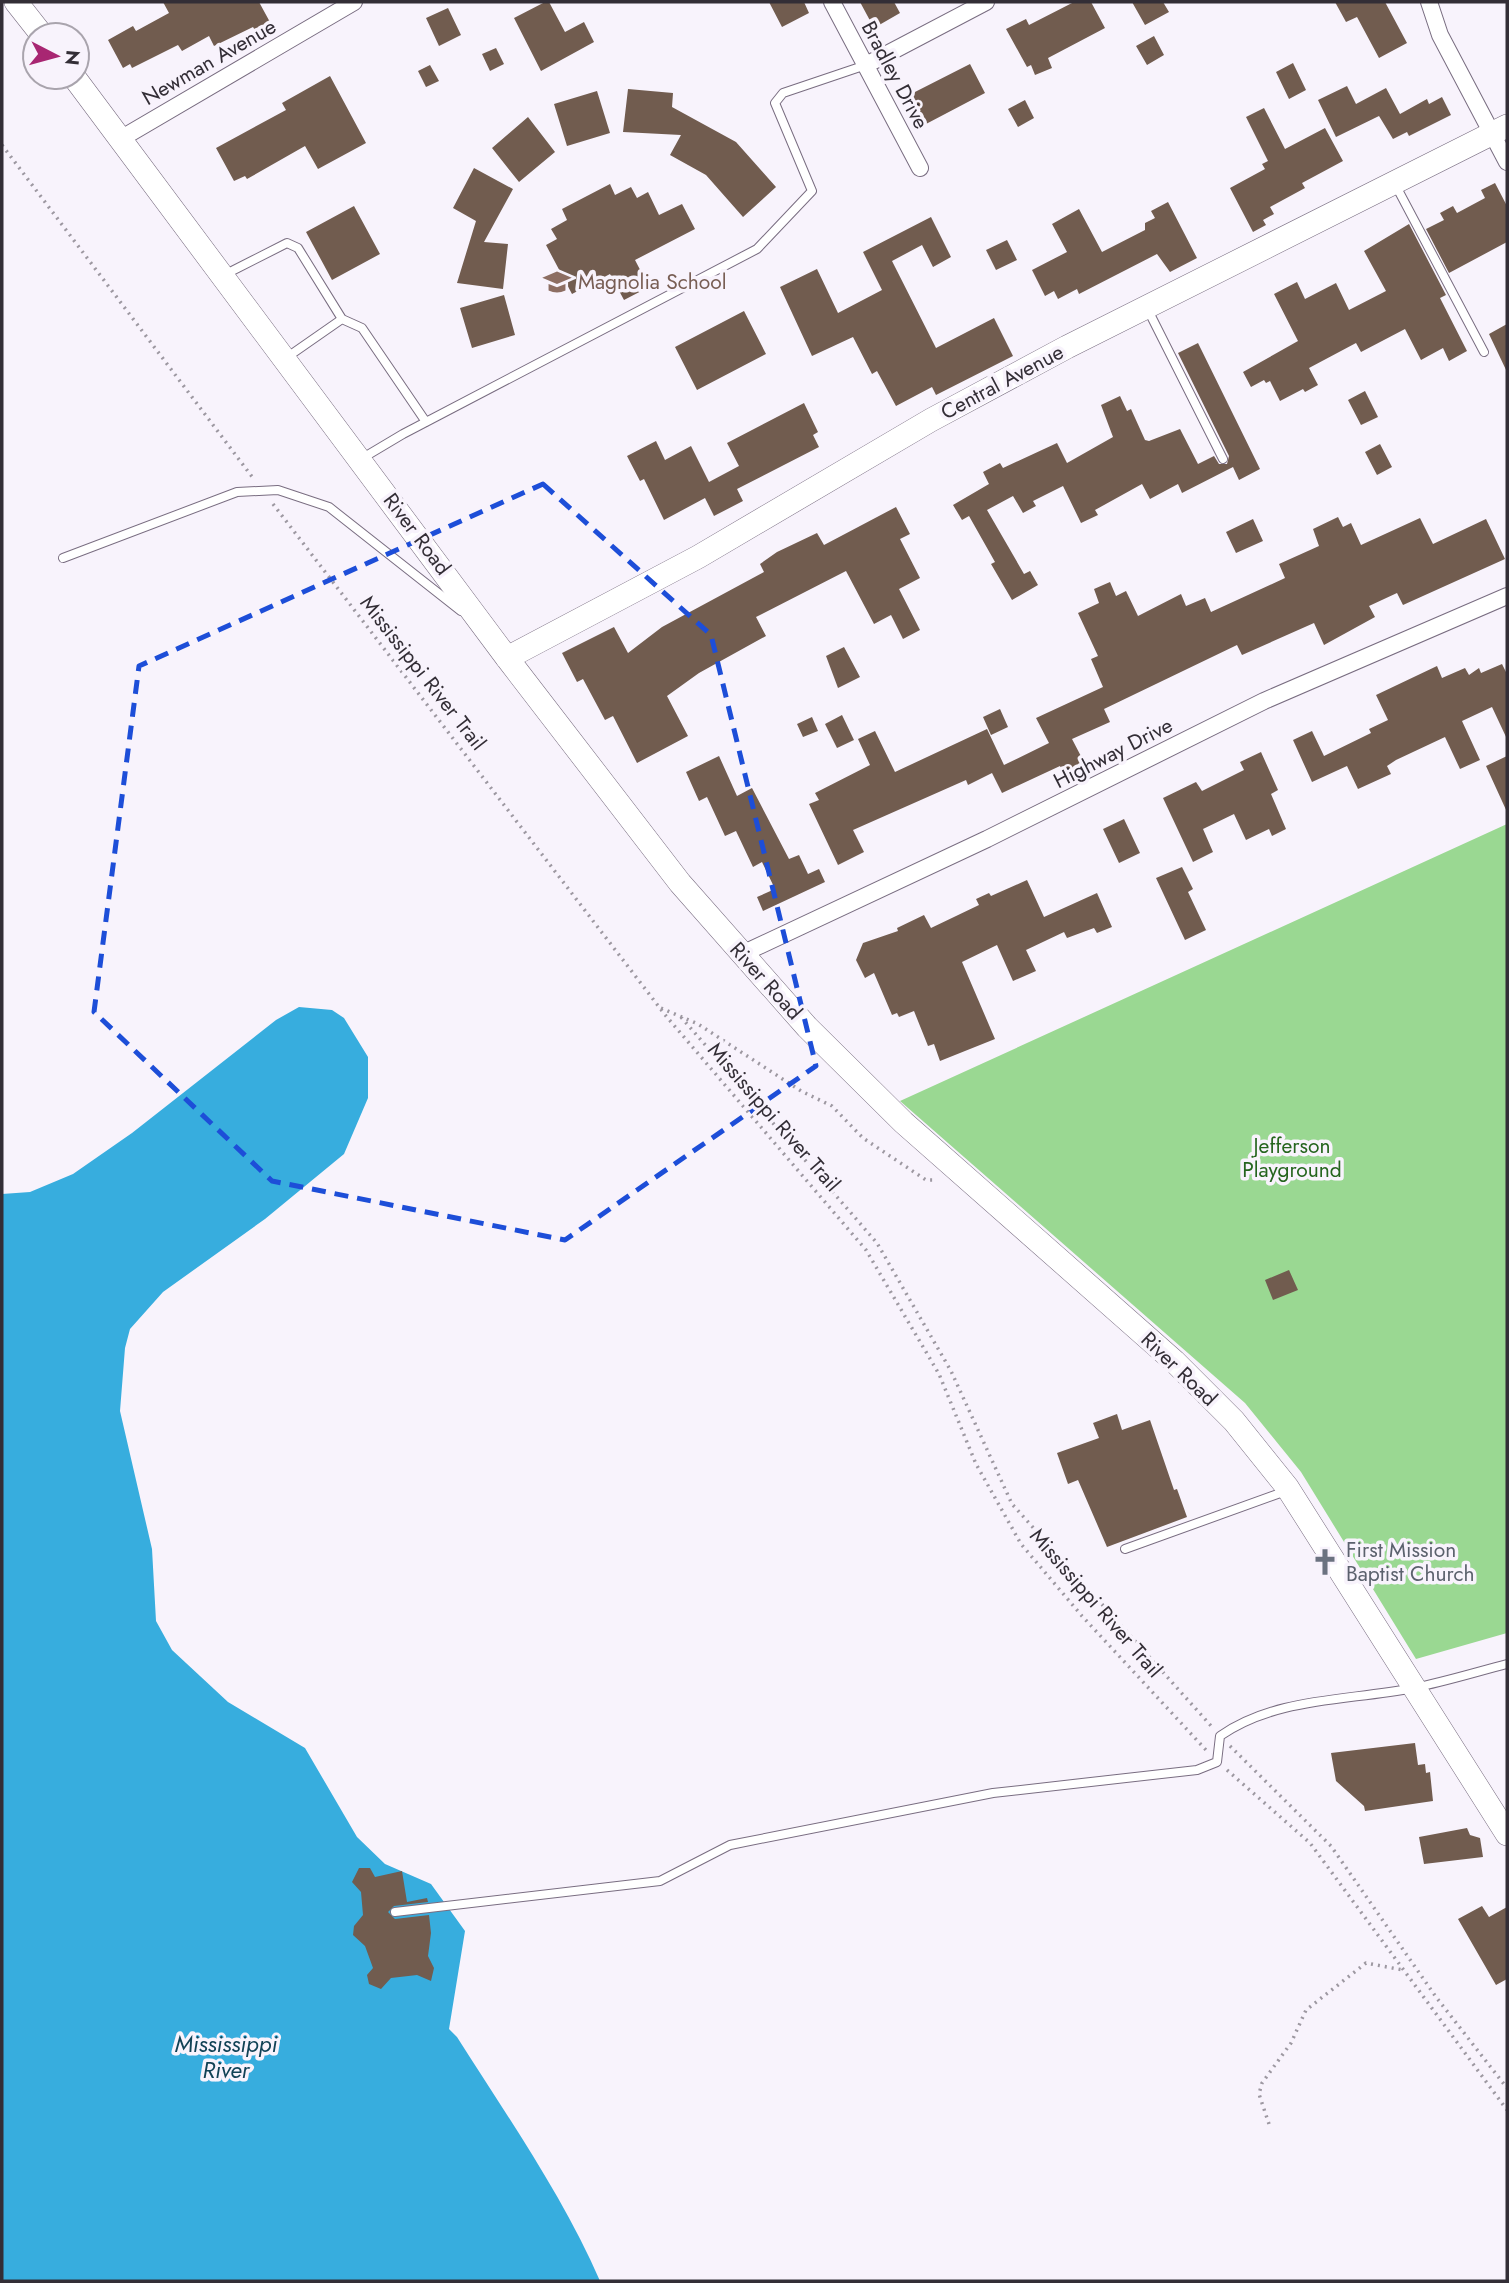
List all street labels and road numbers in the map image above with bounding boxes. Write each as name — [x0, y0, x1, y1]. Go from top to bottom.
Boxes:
street label: Newman Avenue — [136, 11, 282, 113]
street label: Bradley Drive — [854, 16, 936, 135]
street label: Central Avenue — [935, 337, 1069, 427]
street label: River Road — [376, 487, 458, 581]
street label: Mississippi River Trail — [353, 589, 493, 757]
street label: Highway Drive — [1048, 710, 1178, 796]
street label: River Road — [723, 935, 809, 1027]
street label: Mississippi River Trail — [701, 1036, 847, 1198]
street label: River Road — [1134, 1325, 1224, 1413]
street label: Mississippi River Trail — [1023, 1522, 1169, 1684]

